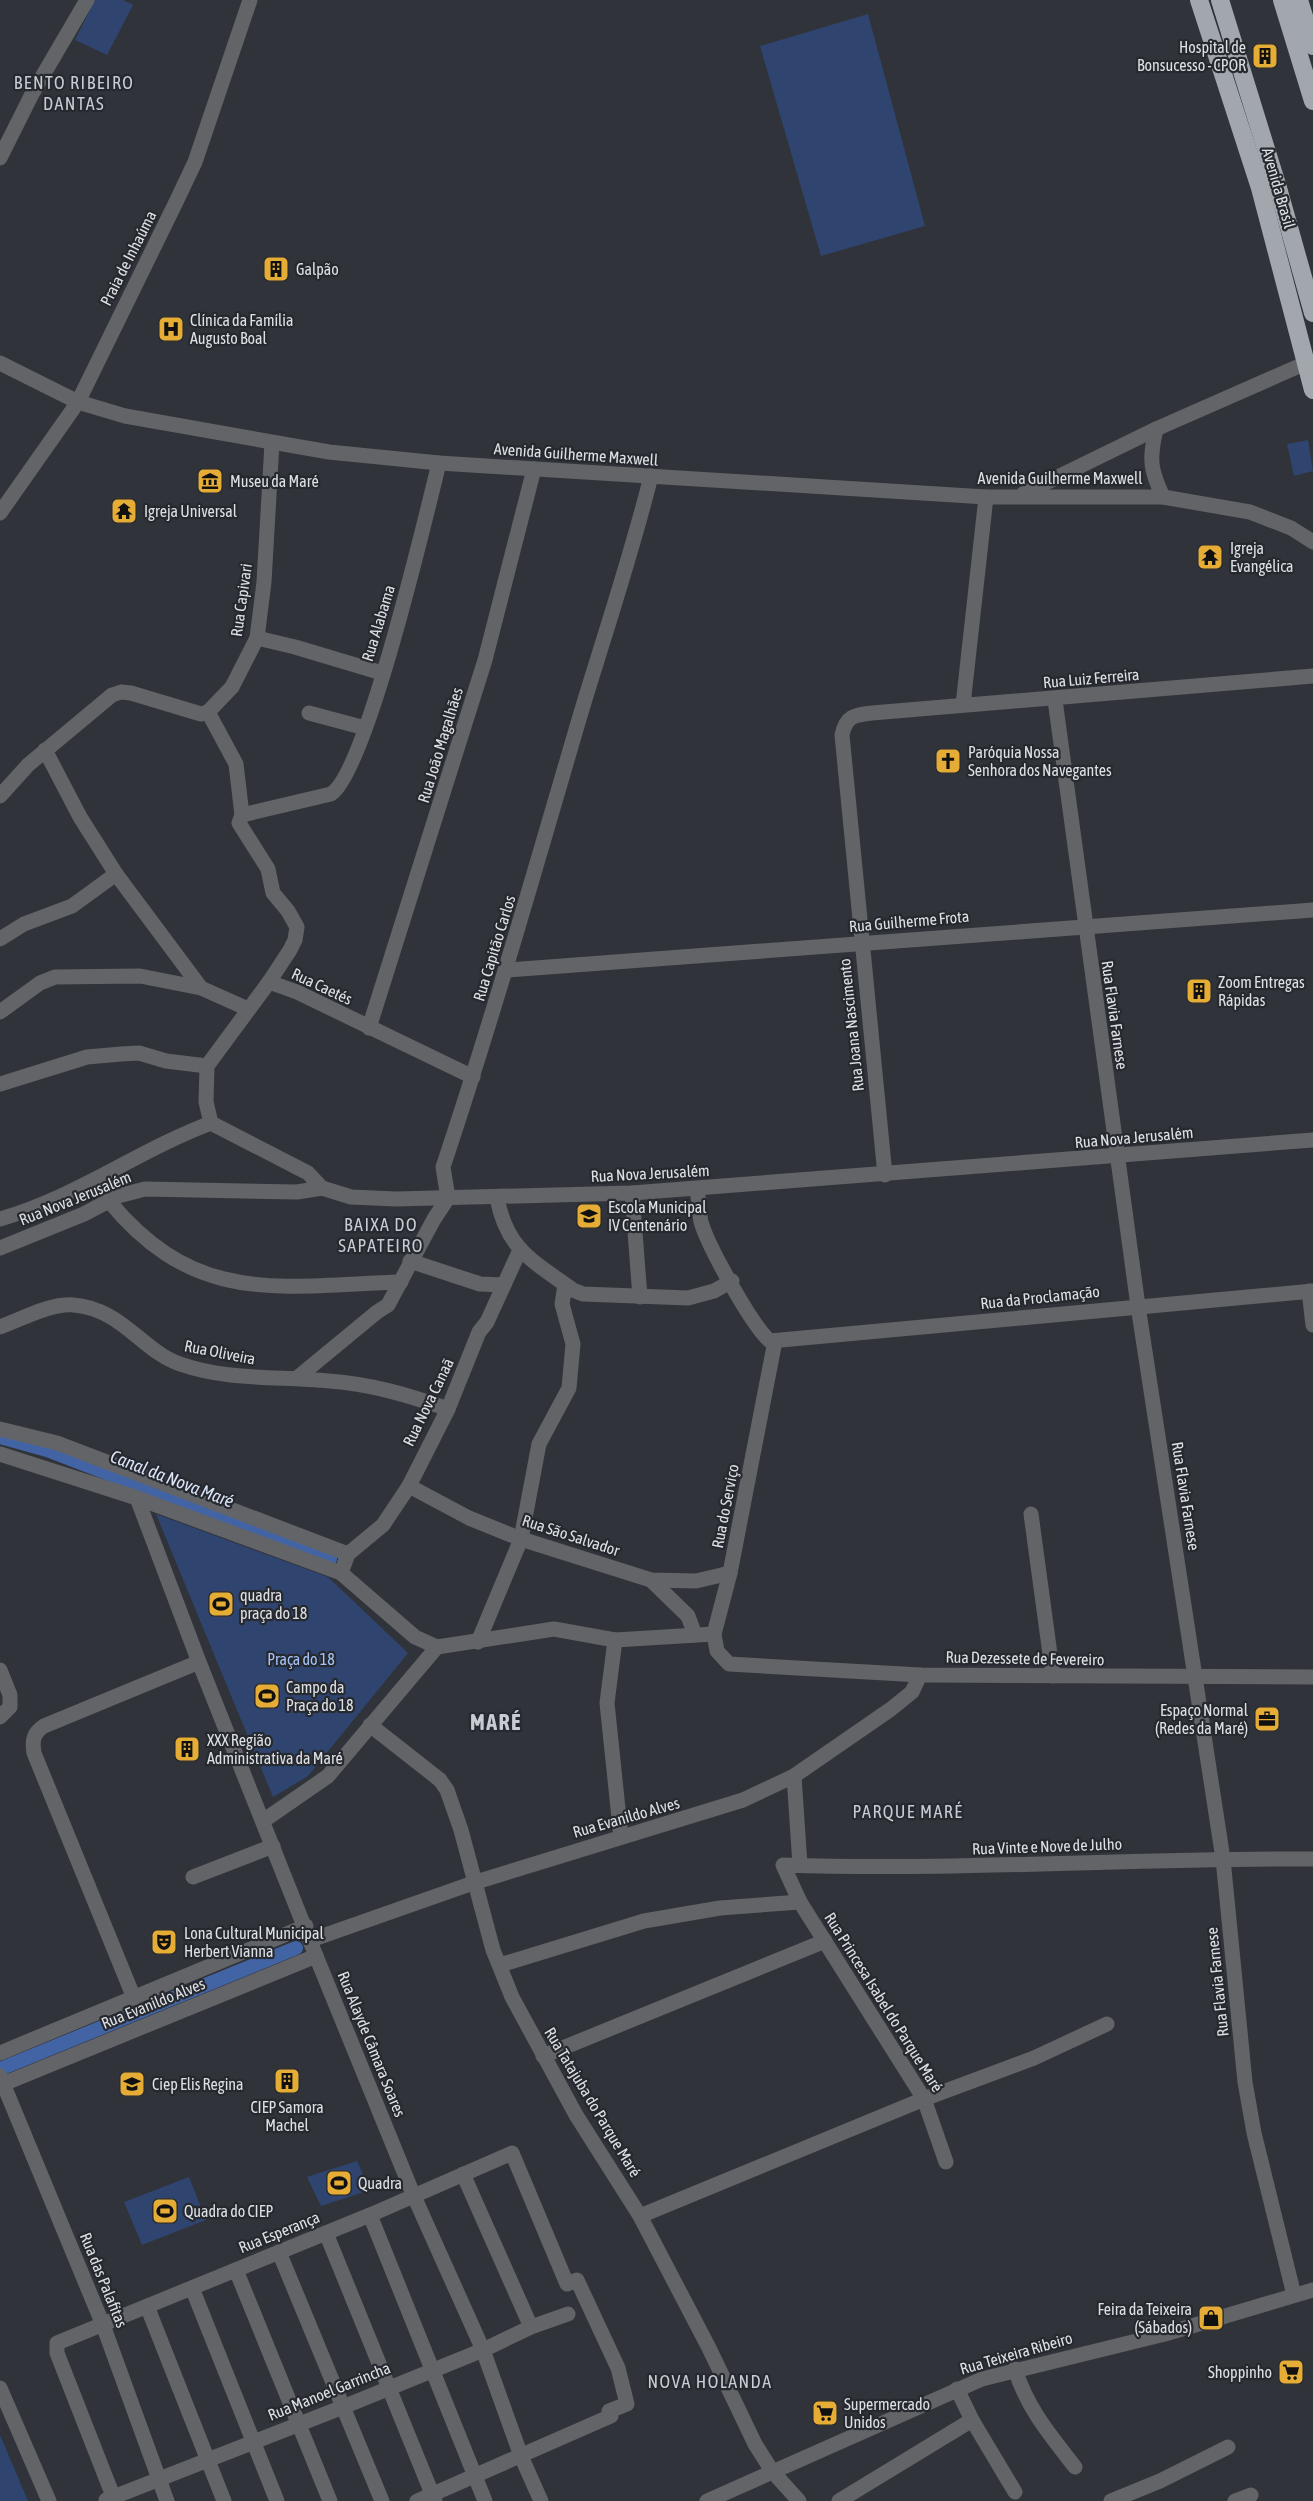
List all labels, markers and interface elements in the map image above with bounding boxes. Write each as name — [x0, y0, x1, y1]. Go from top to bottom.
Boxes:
place label: Hospital de Bonsucesso - CPOR — [1137, 38, 1246, 74]
building icon: Hospital de Bonsucesso - CPOR — [1250, 41, 1280, 71]
district label: BENTO RIBEIRO DANTAS — [14, 72, 134, 114]
street label: Avenida Brasil — [1259, 146, 1299, 231]
street label: Praia de Inhaúma — [96, 208, 160, 308]
building icon: Galpão — [261, 254, 291, 284]
place label: Galpão — [296, 260, 339, 279]
place label: Clínica da Família Augusto Boal — [190, 311, 293, 348]
hospital icon: Clínica da Família Augusto Boal — [156, 314, 186, 344]
street label: Avenida Guilherme Maxwell — [493, 439, 660, 469]
museum icon: Museu da Maré — [195, 466, 225, 496]
street label: Avenida Guilherme Maxwell — [978, 469, 1143, 487]
place label: Museu da Maré — [230, 472, 319, 490]
temple icon: Igreja Universal — [109, 496, 139, 526]
place label: Igreja Universal — [144, 502, 238, 521]
place label: Igreja Evangélica — [1230, 539, 1294, 576]
temple icon: Igreja Evangélica — [1195, 542, 1225, 572]
street label: Rua Capivari — [227, 562, 256, 638]
street label: Rua Alabama — [358, 583, 398, 663]
street label: Rua Luiz Ferreira — [1042, 665, 1140, 691]
street label: Rua João Magalhães — [414, 685, 467, 805]
place label: Paróquia Nossa Senhora dos Navegantes — [968, 743, 1112, 780]
church icon: Paróquia Nossa Senhora dos Navegantes — [933, 746, 963, 776]
street label: Rua Capitão Carlos — [469, 893, 520, 1003]
street label: Rua Guilherme Frota — [848, 907, 970, 935]
street label: Rua Joana Nascimento — [835, 958, 867, 1092]
street label: Rua Flavia Farnese — [1098, 959, 1132, 1071]
street label: Rua Caetés — [289, 964, 355, 1008]
place label: Zoom Entregas Rápidas — [1218, 973, 1305, 1010]
building icon: Zoom Entregas Rápidas — [1184, 976, 1214, 1006]
street label: Rua Nova Jerusalém — [1074, 1123, 1194, 1151]
street label: Rua Nova Jerusalém — [590, 1161, 710, 1185]
street label: Rua Nova Jerusalém — [16, 1167, 134, 1229]
place label: Escola Municipal IV Centenário — [608, 1198, 707, 1234]
school or university icon: Escola Municipal IV Centenário — [574, 1201, 604, 1231]
district label: BAIXA DO SAPATEIRO — [338, 1214, 424, 1256]
street label: Rua da Proclamação — [979, 1282, 1101, 1313]
street label: Rua Oliveira — [183, 1336, 257, 1368]
street label: Rua Nova Canaã — [399, 1355, 457, 1449]
street label: Rua Flavia Farnese — [1169, 1440, 1203, 1552]
water label: Canal da Nova Maré — [107, 1445, 237, 1512]
street label: Rua do Serviço — [708, 1463, 743, 1550]
street label: Rua São Salvador — [520, 1511, 622, 1559]
place label: quadra praça do 18 — [240, 1586, 307, 1623]
sports icon: quadra praça do 18 — [206, 1589, 236, 1619]
street label: Rua Dezessete de Fevereiro — [945, 1648, 1105, 1668]
park label: Praça do 18 — [267, 1650, 335, 1669]
place label: Campo da Praça do 18 — [286, 1678, 354, 1715]
sports icon: Campo da Praça do 18 — [252, 1681, 282, 1711]
place label: Espaço Normal (Redes da Maré) — [1155, 1701, 1249, 1738]
office icon: Espaço Normal (Redes da Maré) — [1252, 1704, 1282, 1734]
district label: MARÉ — [470, 1709, 522, 1735]
place label: XXX Região Administrativa da Maré — [207, 1731, 343, 1767]
building icon: XXX Região Administrativa da Maré — [172, 1734, 202, 1764]
street label: Rua Evanildo Alves — [571, 1793, 682, 1841]
district label: PARQUE MARÉ — [852, 1801, 964, 1822]
street label: Rua Vinte e Nove de Julho — [972, 1834, 1122, 1858]
street label: Rua Princesa Isabel do Parque Maré — [820, 1909, 947, 2096]
place label: Lona Cultural Municipal Herbert Vianna — [184, 1924, 324, 1960]
theatre icon: Lona Cultural Municipal Herbert Vianna — [149, 1927, 179, 1957]
street label: Rua Flavia Farnese — [1202, 1927, 1232, 2037]
street label: Rua Alayde Câmara Soares — [334, 1969, 410, 2120]
street label: Rua Evanildo Alves — [99, 1974, 208, 2032]
street label: Rua Tatajuba do Parque Maré — [540, 2024, 645, 2181]
building icon: CIEP Samora Machel — [272, 2066, 302, 2096]
school or university icon: Ciep Elis Regina — [117, 2069, 147, 2099]
place label: Ciep Elis Regina — [152, 2075, 244, 2094]
place label: CIEP Samora Machel — [250, 2098, 324, 2134]
sports icon: Quadra — [324, 2168, 354, 2198]
place label: Quadra — [358, 2174, 402, 2192]
sports icon: Quadra do CIEP — [150, 2196, 180, 2226]
place label: Quadra do CIEP — [184, 2202, 274, 2220]
street label: Rua Esperança — [236, 2208, 322, 2257]
street label: Rua das Palafitas — [77, 2230, 131, 2330]
place label: Feira da Teixeira (Sábados) — [1098, 2300, 1192, 2337]
shop icon: Feira da Teixeira (Sábados) — [1196, 2303, 1226, 2333]
street label: Rua Teixeira Ribeiro — [958, 2328, 1074, 2378]
supermarket icon: Shoppinho — [1276, 2357, 1306, 2387]
street label: Rua Manoel Garrincha — [265, 2358, 393, 2424]
place label: Shoppinho — [1208, 2363, 1272, 2382]
district label: NOVA HOLANDA — [648, 2371, 772, 2392]
place label: Supermercado Unidos — [844, 2395, 930, 2431]
supermarket icon: Supermercado Unidos — [810, 2398, 840, 2428]

